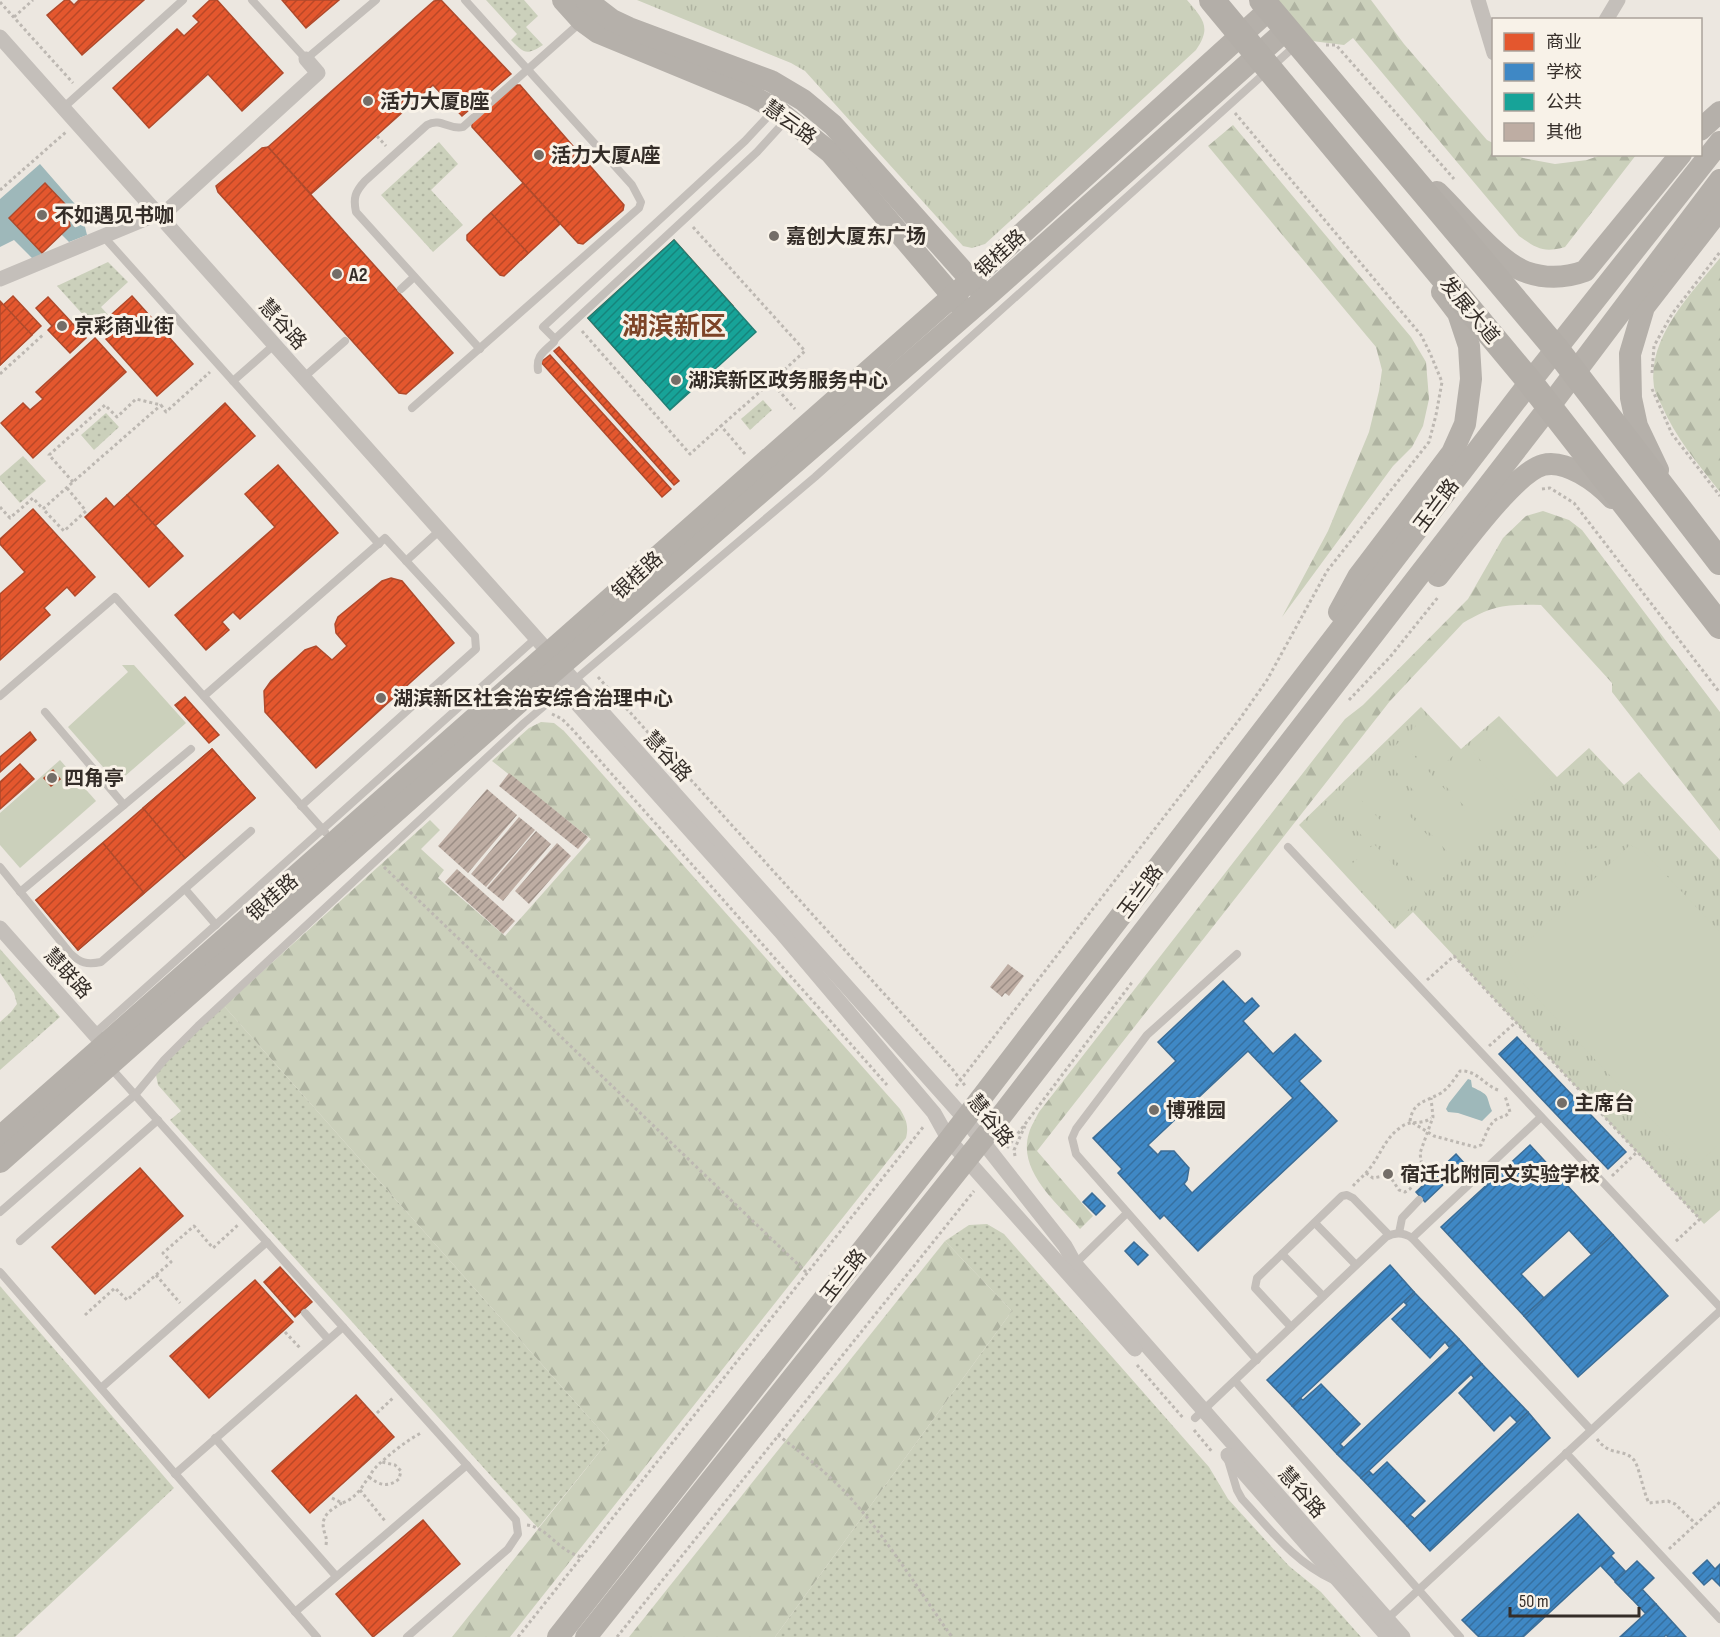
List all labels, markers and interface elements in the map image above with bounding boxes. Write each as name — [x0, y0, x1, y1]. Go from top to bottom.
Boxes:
legend — [1492, 18, 1702, 156]
text: 商业 — [1546, 32, 1582, 53]
text: 学校 — [1546, 62, 1582, 83]
place label: 活力大厦B座 — [380, 90, 490, 114]
text: 公共 — [1546, 92, 1582, 113]
marker: 活力大厦B座 — [361, 94, 375, 108]
street label: 慧云路 — [758, 95, 821, 150]
text: 其他 — [1546, 122, 1582, 143]
place label: 活力大厦A座 — [551, 144, 661, 168]
marker: 活力大厦A座 — [532, 148, 546, 162]
place label: 不如遇见书咖 — [54, 204, 174, 228]
marker: 不如遇见书咖 — [35, 208, 49, 222]
place label: 嘉创大厦东广场 — [786, 225, 926, 249]
street label: 银桂路 — [970, 225, 1031, 283]
marker: 嘉创大厦东广场 — [767, 229, 781, 243]
place label: A2 — [348, 263, 368, 287]
marker: A2 — [330, 267, 344, 281]
street label: 发展大道 — [1434, 272, 1504, 349]
street label: 慧谷路 — [253, 294, 311, 355]
district label: 湖滨新区 — [622, 312, 726, 343]
place label: 京彩商业街 — [74, 315, 174, 339]
marker: 京彩商业街 — [55, 319, 69, 333]
place label: 湖滨新区政务服务中心 — [688, 369, 888, 393]
marker: 湖滨新区政务服务中心 — [669, 373, 683, 387]
street label: 玉兰路 — [1409, 474, 1464, 537]
street label: 银桂路 — [607, 547, 668, 605]
place label: 湖滨新区社会治安综合治理中心 — [393, 687, 673, 711]
marker: 湖滨新区社会治安综合治理中心 — [374, 691, 388, 705]
street label: 慧谷路 — [638, 726, 696, 787]
place label: 四角亭 — [64, 767, 124, 791]
marker: 四角亭 — [45, 771, 59, 785]
street label: 玉兰路 — [1113, 860, 1168, 923]
street label: 银桂路 — [242, 869, 303, 926]
street label: 慧联路 — [38, 943, 96, 1004]
street label: 慧谷路 — [962, 1090, 1018, 1151]
place label: 主席台 — [1574, 1092, 1634, 1116]
marker: 主席台 — [1555, 1096, 1569, 1110]
place label: 博雅园 — [1166, 1099, 1226, 1123]
marker: 博雅园 — [1147, 1103, 1161, 1117]
place label: 宿迁北附同文实验学校 — [1400, 1163, 1600, 1187]
marker: 宿迁北附同文实验学校 — [1381, 1167, 1395, 1181]
street label: 玉兰路 — [816, 1245, 872, 1307]
street label: 慧谷路 — [1273, 1462, 1330, 1523]
scale bar — [1510, 1580, 1639, 1618]
text: 50 m — [1519, 1591, 1549, 1612]

